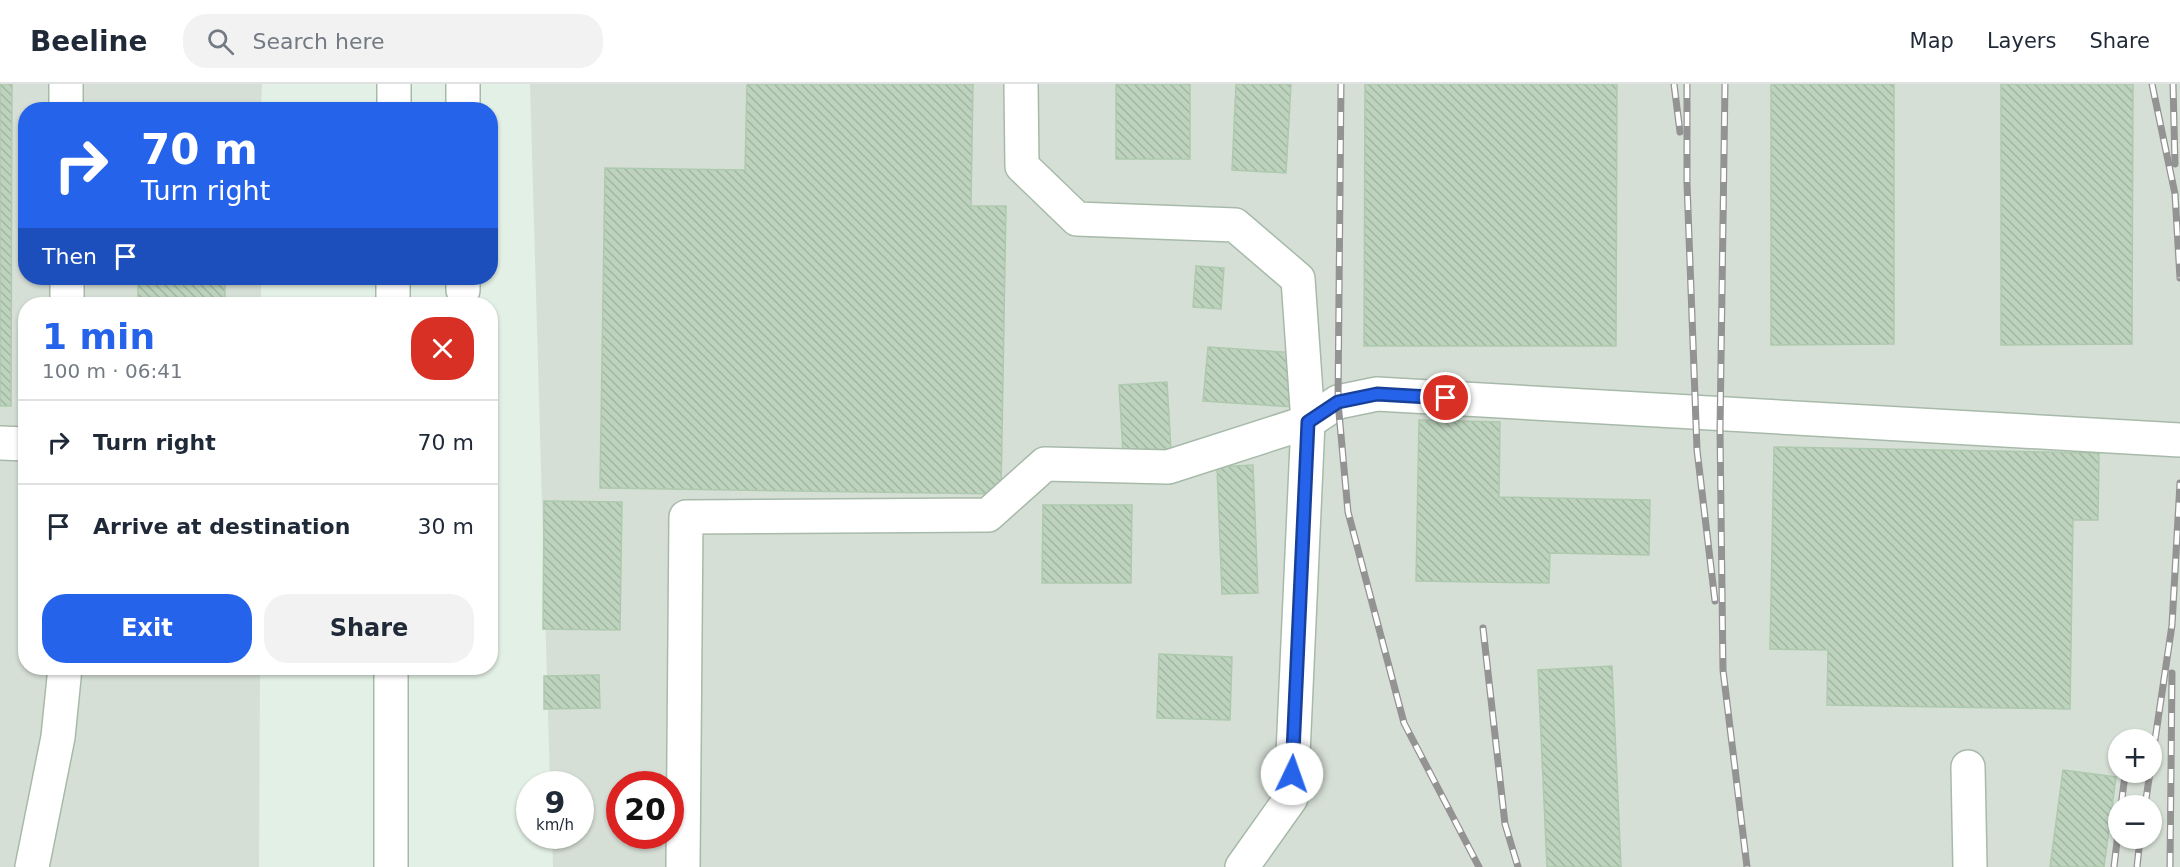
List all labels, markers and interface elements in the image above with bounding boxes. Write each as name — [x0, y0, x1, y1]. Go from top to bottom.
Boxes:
search box — [183, 14, 603, 68]
text: Beeline — [30, 25, 147, 58]
icon: search — [204, 25, 237, 58]
text: Search here — [252, 29, 385, 54]
text: Map — [1910, 29, 1954, 53]
text: Layers — [1987, 29, 2056, 53]
text: Share — [2089, 29, 2150, 53]
text: 70 m — [141, 125, 258, 174]
icon: right — [42, 126, 120, 204]
text: Turn right — [141, 175, 270, 206]
icon: arrive — [109, 240, 142, 273]
text: Then — [42, 244, 97, 269]
text: 1 min — [42, 316, 155, 357]
button: close — [411, 317, 474, 380]
text: 100 m · 06:41 — [42, 359, 183, 383]
pin — [1420, 372, 1471, 423]
icon: arrive — [1429, 381, 1462, 414]
icon: right — [42, 426, 75, 459]
text: Turn right — [93, 430, 216, 455]
text: 70 m — [418, 430, 474, 455]
icon: arrive — [42, 510, 75, 543]
text: Arrive at destination — [93, 514, 350, 539]
text: 30 m — [418, 514, 474, 539]
button: Exit — [42, 594, 252, 663]
button: Share — [264, 594, 474, 663]
map controls — [2108, 729, 2162, 849]
button: + — [2108, 729, 2162, 783]
position arrow — [1260, 742, 1324, 806]
speed limit sign: 20 — [606, 771, 684, 849]
text: 9 — [545, 785, 565, 820]
button: − — [2108, 795, 2162, 849]
text: km/h — [536, 816, 574, 834]

